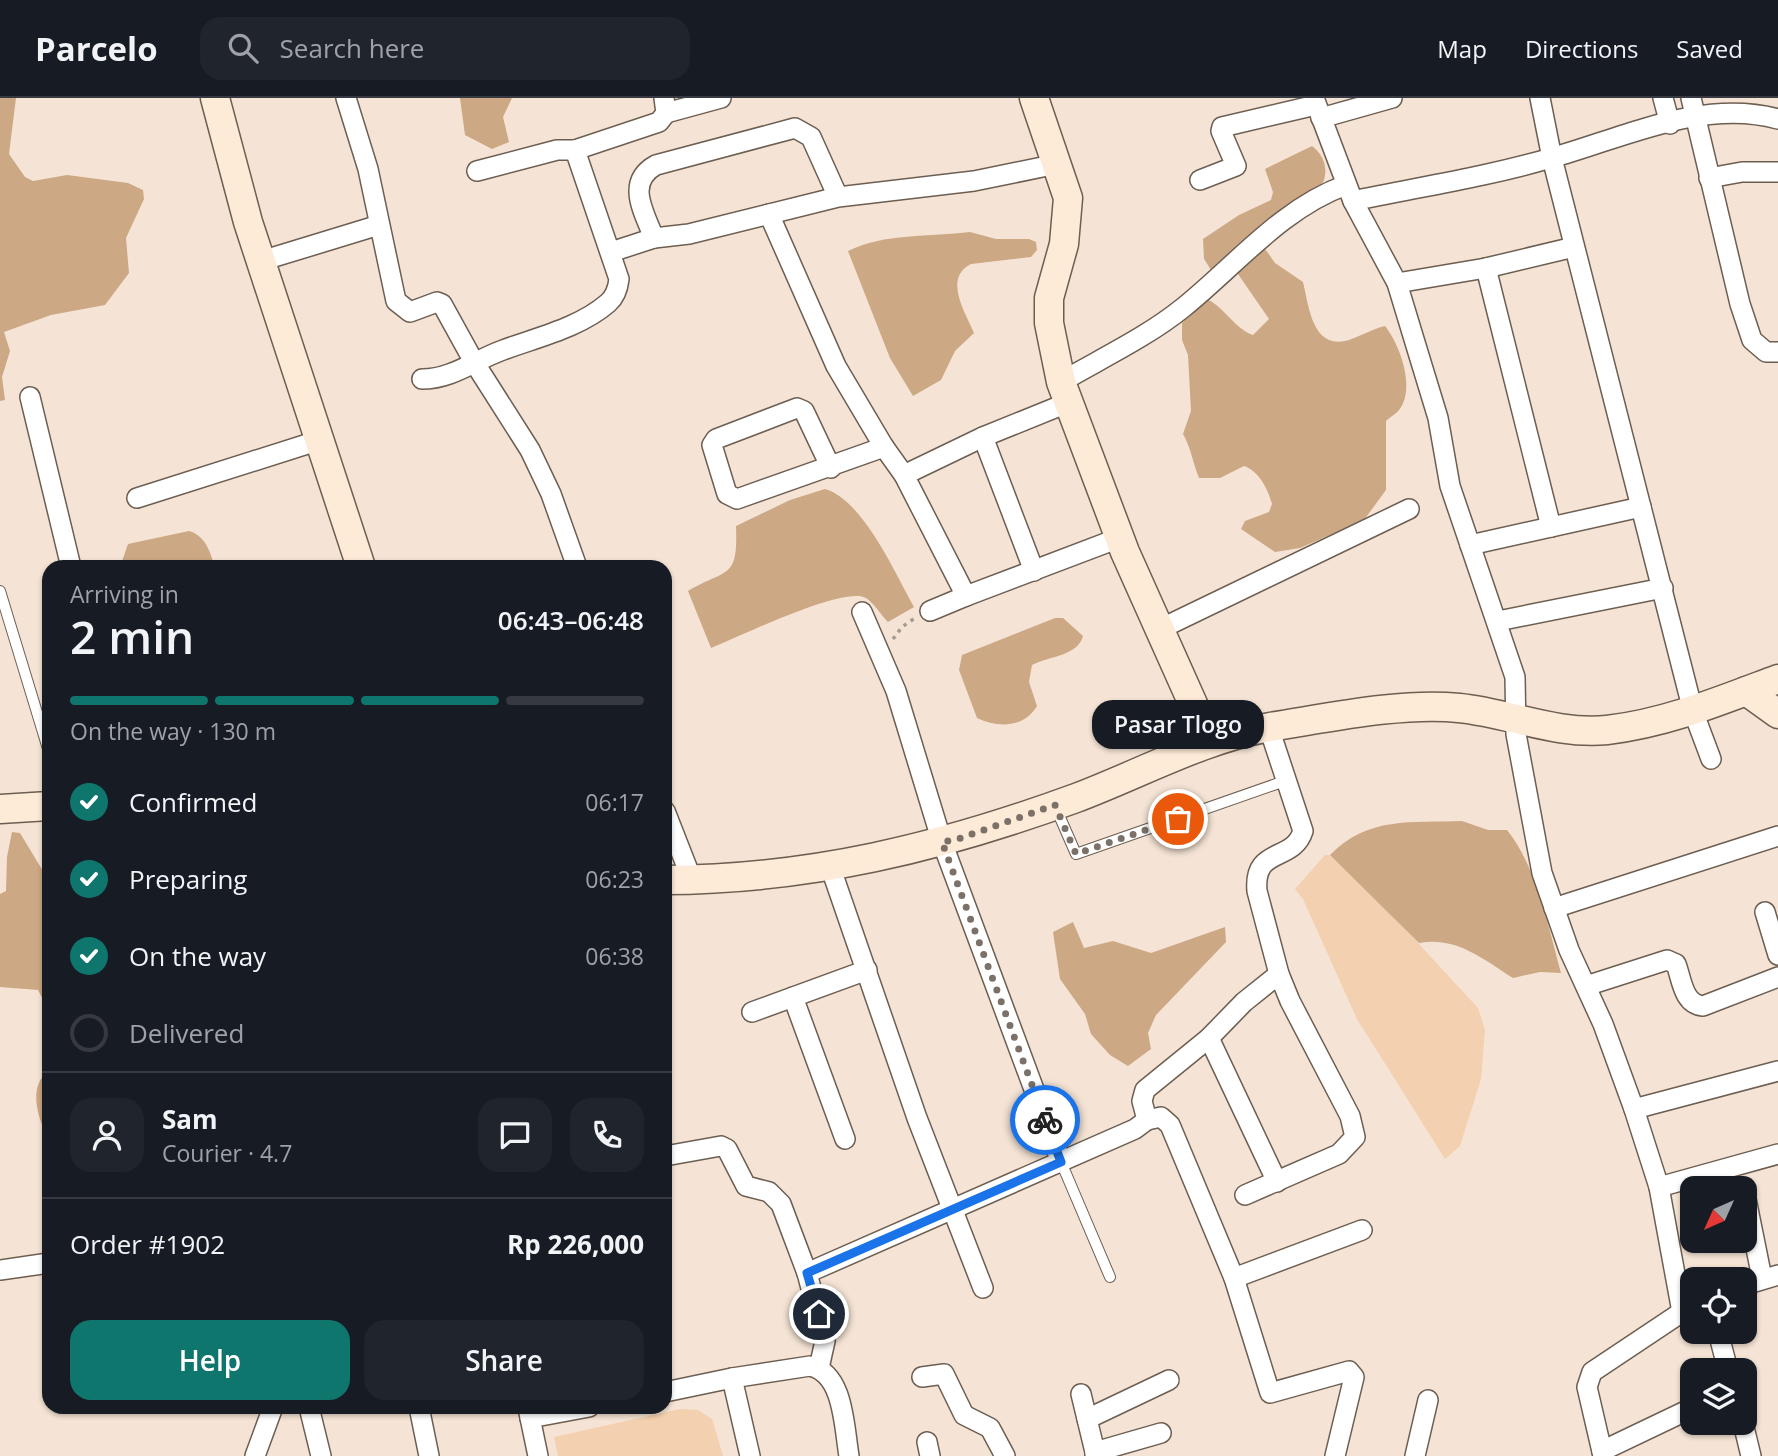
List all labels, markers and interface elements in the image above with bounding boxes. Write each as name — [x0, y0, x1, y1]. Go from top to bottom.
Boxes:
search box — [200, 17, 690, 80]
text: Parcelo — [35, 26, 158, 71]
icon: search — [224, 29, 262, 67]
text: Search here — [280, 30, 424, 66]
text: Map — [1437, 32, 1487, 65]
text: Directions — [1525, 32, 1638, 65]
text: Saved — [1676, 32, 1743, 65]
text: Arriving in — [70, 578, 179, 610]
text: 06:43–06:48 — [498, 602, 644, 638]
text: 2 min — [70, 605, 194, 667]
callout: Pasar Tlogo — [1092, 700, 1264, 749]
text: Pasar Tlogo — [1114, 708, 1242, 740]
text: On the way · 130 m — [70, 715, 276, 747]
icon: check — [70, 783, 108, 821]
text: Confirmed — [129, 784, 257, 820]
text: 06:17 — [585, 786, 644, 818]
pin — [1148, 789, 1208, 849]
icon: bag — [1159, 800, 1197, 838]
icon: check — [70, 860, 108, 898]
text: Preparing — [129, 861, 247, 897]
text: 06:23 — [585, 863, 644, 895]
icon: check — [70, 937, 108, 975]
text: On the way — [129, 938, 266, 974]
text: 06:38 — [585, 940, 644, 972]
text: Delivered — [129, 1015, 244, 1051]
courier — [1010, 1085, 1080, 1155]
button: person — [70, 1098, 144, 1172]
button: chat — [478, 1098, 552, 1172]
button: phone — [570, 1098, 644, 1172]
text: Sam — [162, 1101, 218, 1137]
icon: bike — [1026, 1101, 1064, 1139]
text: Courier · 4.7 — [162, 1137, 292, 1169]
north arrow — [1680, 1176, 1757, 1253]
map controls — [1680, 1176, 1757, 1435]
text: Order #1902 — [70, 1226, 225, 1262]
text: Rp 226,000 — [507, 1226, 644, 1262]
button: locate — [1680, 1267, 1757, 1344]
pin — [789, 1284, 849, 1344]
icon: home — [800, 1295, 838, 1333]
button: Help — [70, 1320, 350, 1400]
button: Share — [364, 1320, 644, 1400]
button: layers — [1680, 1358, 1757, 1435]

